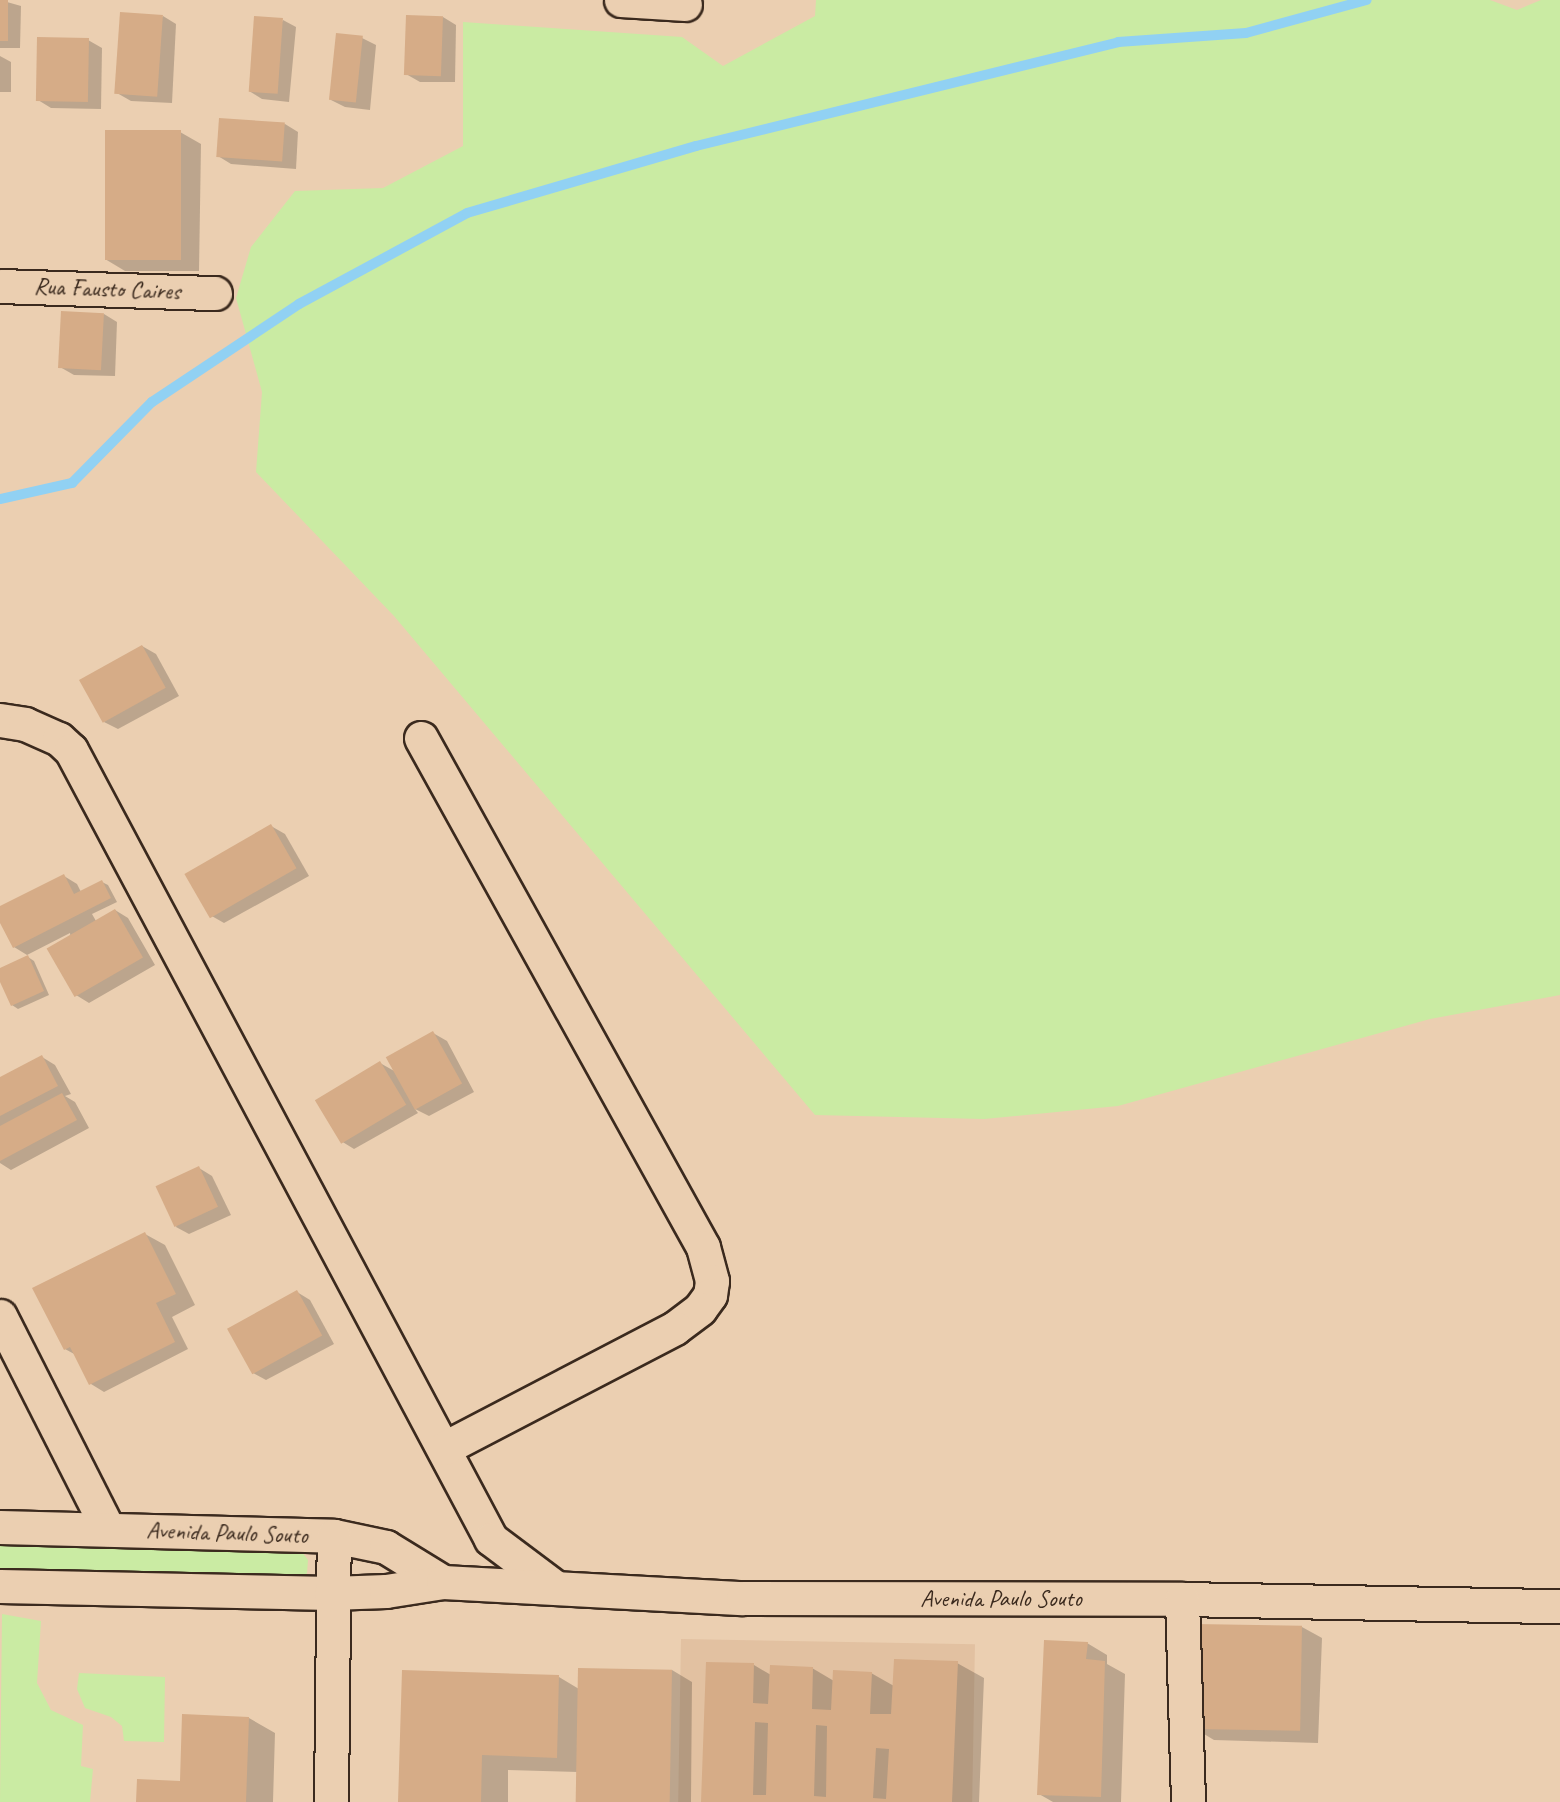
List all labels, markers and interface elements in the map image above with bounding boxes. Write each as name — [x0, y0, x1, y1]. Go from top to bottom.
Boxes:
street label: Rua Fausto Caires — [33, 272, 181, 306]
street label: Avenida Paulo Souto — [146, 1516, 308, 1550]
street label: Avenida Paulo Souto — [920, 1585, 1082, 1613]

